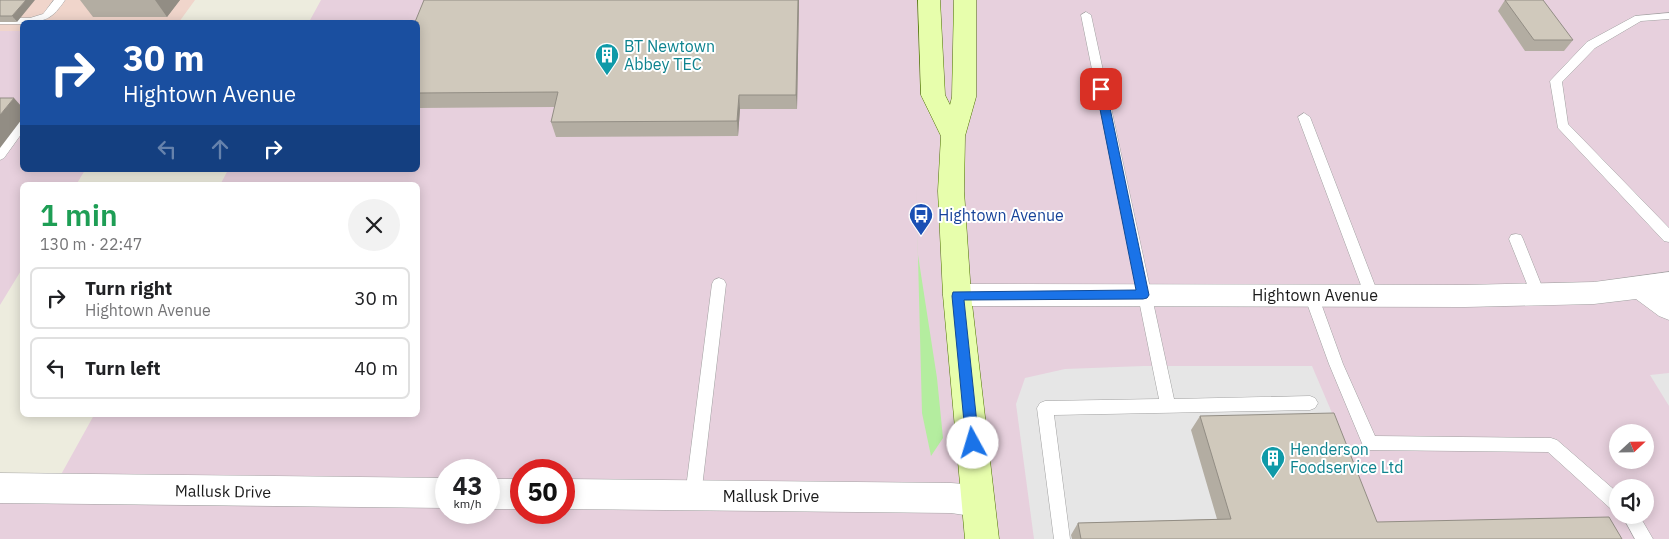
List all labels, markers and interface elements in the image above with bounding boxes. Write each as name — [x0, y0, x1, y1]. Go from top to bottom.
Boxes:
text: 30 m — [123, 35, 205, 81]
place label: BT Newtown Abbey TEC — [624, 36, 715, 74]
icon: right — [40, 40, 105, 105]
building icon: BT Newtown Abbey TEC — [594, 42, 620, 76]
pin — [1080, 68, 1122, 110]
icon: arrive — [1087, 75, 1115, 103]
text: Hightown Avenue — [123, 79, 296, 108]
icon: left — [153, 135, 181, 163]
icon: ahead — [206, 135, 234, 163]
icon: right — [259, 135, 287, 163]
text: 1 min — [40, 195, 118, 234]
button: close — [348, 199, 400, 251]
bus stop icon: Hightown Avenue — [908, 202, 934, 236]
place label: Hightown Avenue — [938, 205, 1064, 225]
text: 130 m · 22:47 — [40, 234, 142, 254]
text: Turn right — [85, 276, 172, 300]
icon: right — [42, 284, 70, 312]
street label: Hightown Avenue — [1252, 285, 1378, 305]
text: 30 m — [354, 286, 398, 310]
text: Hightown Avenue — [85, 300, 211, 320]
icon: left — [42, 354, 70, 382]
text: Turn left — [85, 356, 161, 380]
text: 40 m — [354, 356, 398, 380]
position arrow — [946, 416, 998, 468]
north arrow — [1609, 424, 1654, 469]
map controls — [1609, 424, 1654, 524]
place label: Henderson Foodservice Ltd — [1290, 439, 1403, 477]
building icon: Henderson Foodservice Ltd — [1260, 445, 1286, 479]
speed limit sign: 50 — [510, 459, 575, 524]
text: 43 — [452, 469, 483, 502]
button: sound — [1609, 479, 1654, 524]
street label: Mallusk Drive — [175, 480, 272, 502]
street label: Mallusk Drive — [723, 486, 819, 506]
text: km/h — [453, 496, 482, 511]

